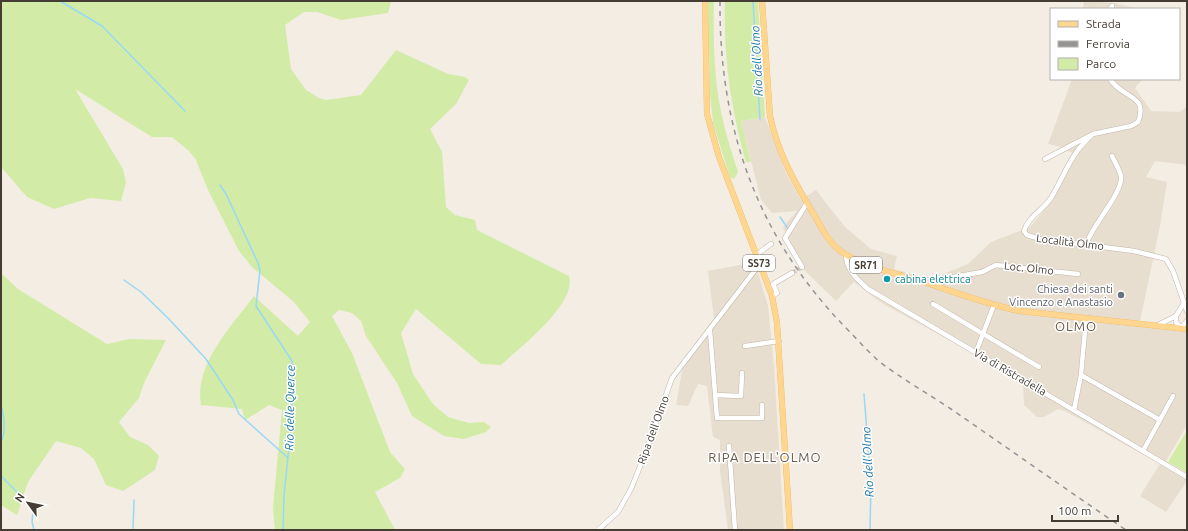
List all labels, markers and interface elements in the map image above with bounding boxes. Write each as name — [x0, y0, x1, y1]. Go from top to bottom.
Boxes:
legend — [1050, 8, 1180, 80]
text: Strada — [1086, 17, 1121, 30]
water label: Rio dell'Olmo — [748, 25, 765, 97]
text: Ferrovia — [1086, 37, 1130, 50]
text: Parco — [1086, 57, 1116, 70]
street label: Località Olmo — [1035, 232, 1105, 252]
road number: SS73 — [743, 255, 775, 271]
road number: SR71 — [850, 257, 882, 273]
street label: Loc. Olmo — [1004, 259, 1054, 277]
place label: cabina elettrica — [895, 273, 971, 285]
marker: cabina elettrica — [882, 274, 892, 284]
place label: Chiesa dei santi Vincenzo e Anastasio — [1009, 283, 1113, 308]
marker: Chiesa dei santi Vincenzo e Anastasio — [1116, 290, 1126, 300]
district label: OLMO — [1055, 319, 1097, 333]
street label: Via di Ristradella — [971, 346, 1049, 398]
water label: Rio delle Querce — [282, 365, 297, 451]
street label: Ripa dell'Olmo — [635, 394, 671, 466]
water label: Rio dell'Olmo — [859, 426, 876, 498]
district label: RIPA DELL'OLMO — [708, 450, 822, 464]
north arrow — [8, 483, 48, 523]
text: N — [12, 491, 27, 504]
scale bar — [1052, 497, 1118, 523]
text: 100 m — [1058, 504, 1091, 517]

